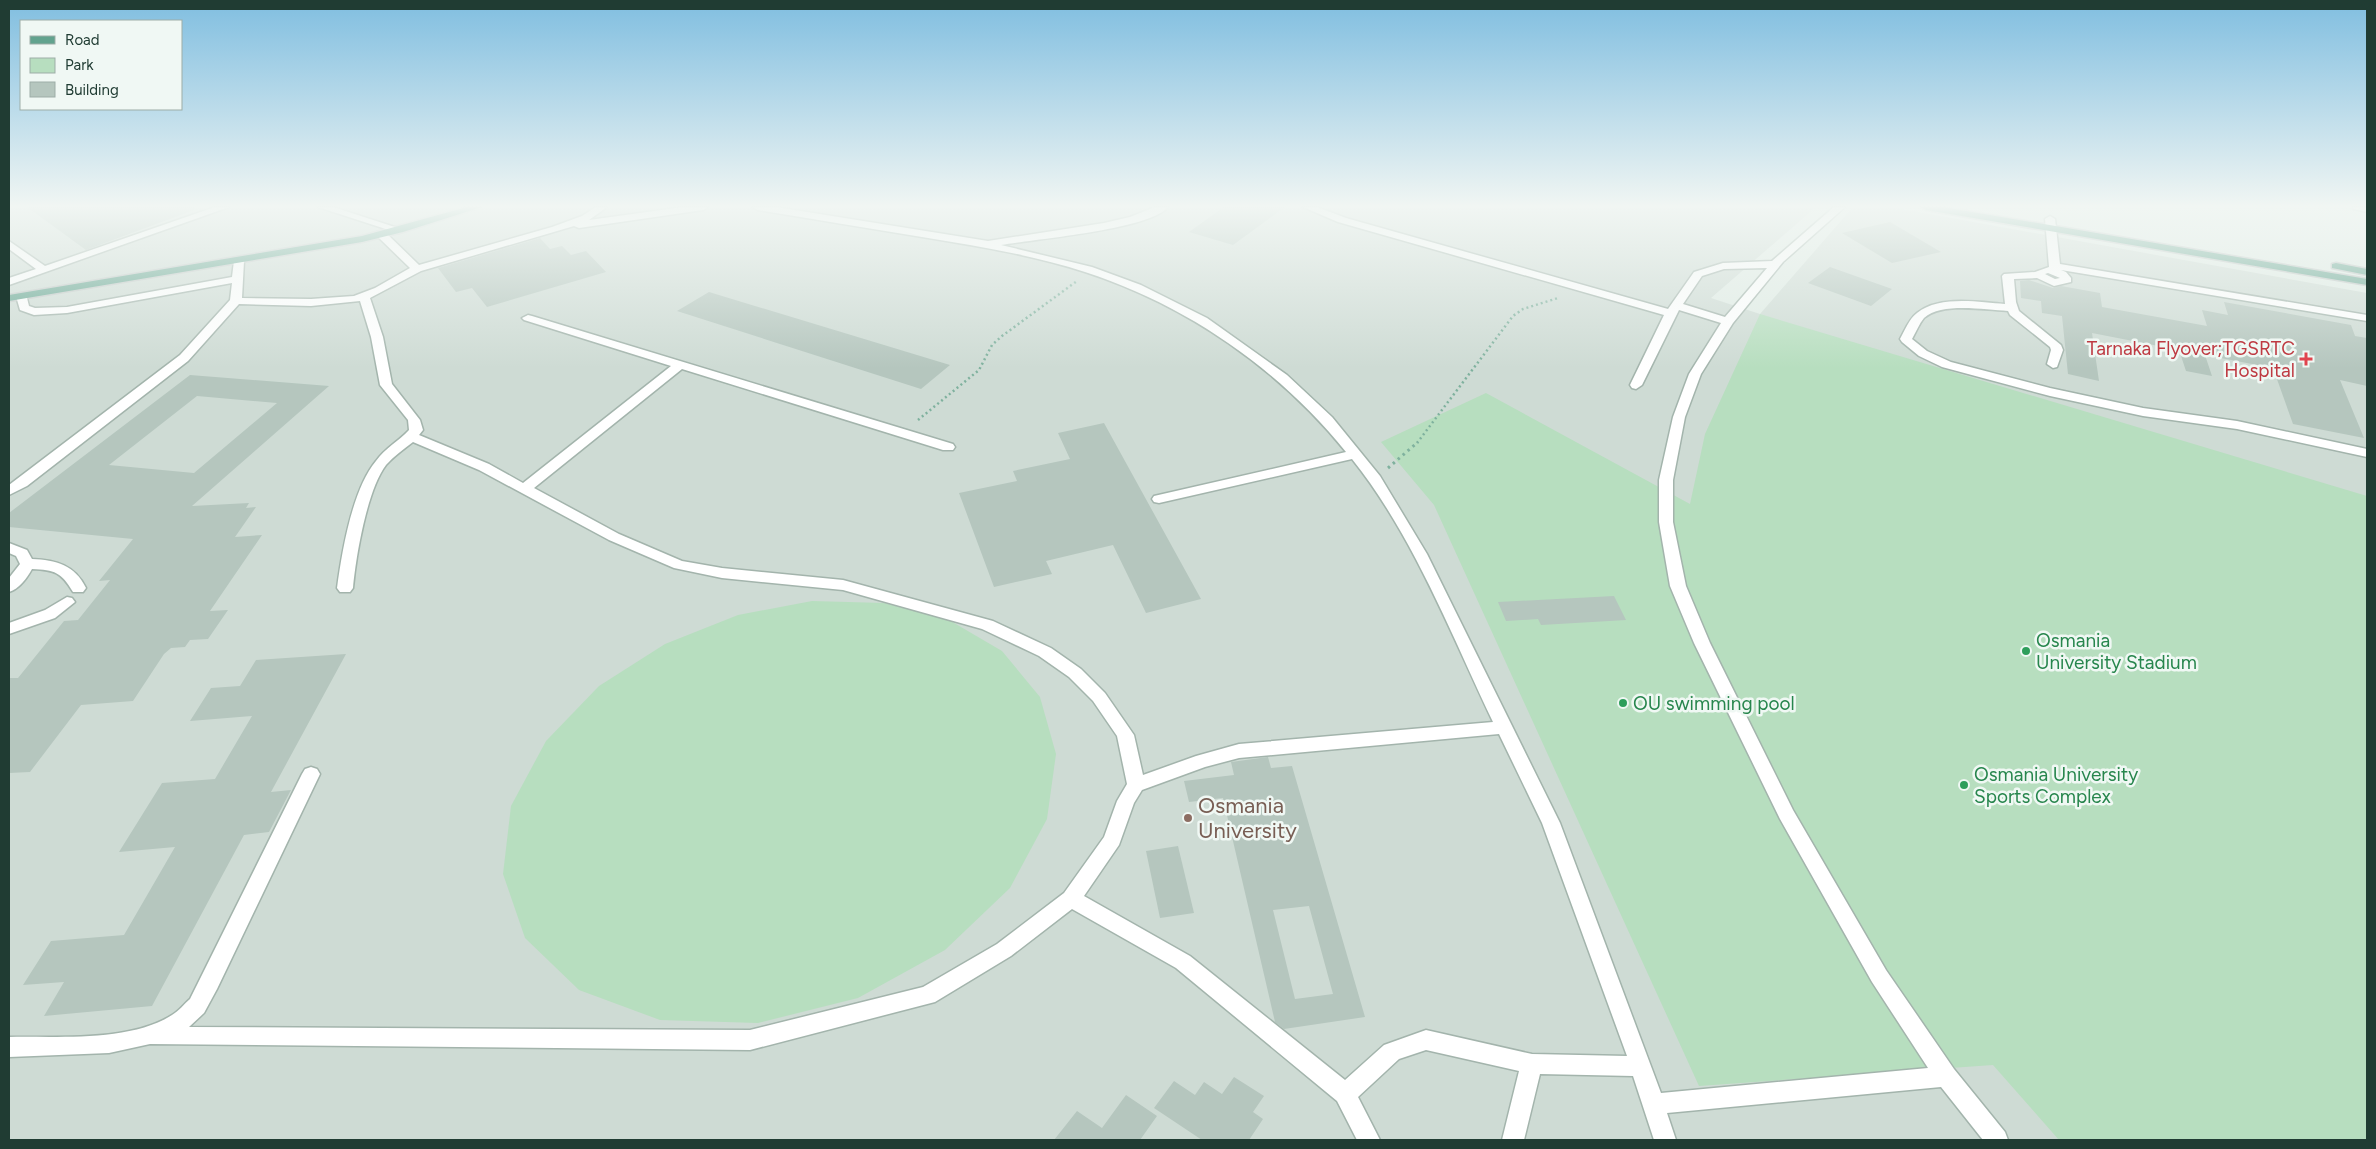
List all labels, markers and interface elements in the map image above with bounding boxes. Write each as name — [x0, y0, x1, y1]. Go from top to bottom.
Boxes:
legend — [20, 20, 182, 110]
text: Road — [65, 31, 100, 49]
text: Park — [65, 56, 94, 74]
text: Building — [65, 81, 119, 99]
place label: Tarnaka Flyover;TGSRTC Hospital — [2087, 337, 2295, 382]
marker: Tarnaka Flyover;TGSRTC Hospital — [2299, 352, 2313, 366]
place label: Osmania University Stadium — [2036, 629, 2197, 674]
marker: Osmania University Stadium — [2020, 645, 2032, 657]
place label: OU swimming pool — [1633, 692, 1795, 715]
marker: OU swimming pool — [1617, 697, 1629, 709]
place label: Osmania University Sports Complex — [1974, 763, 2138, 808]
marker: Osmania University Sports Complex — [1958, 779, 1970, 791]
place label: Osmania University — [1198, 792, 1297, 844]
marker: Osmania University — [1182, 812, 1194, 824]

